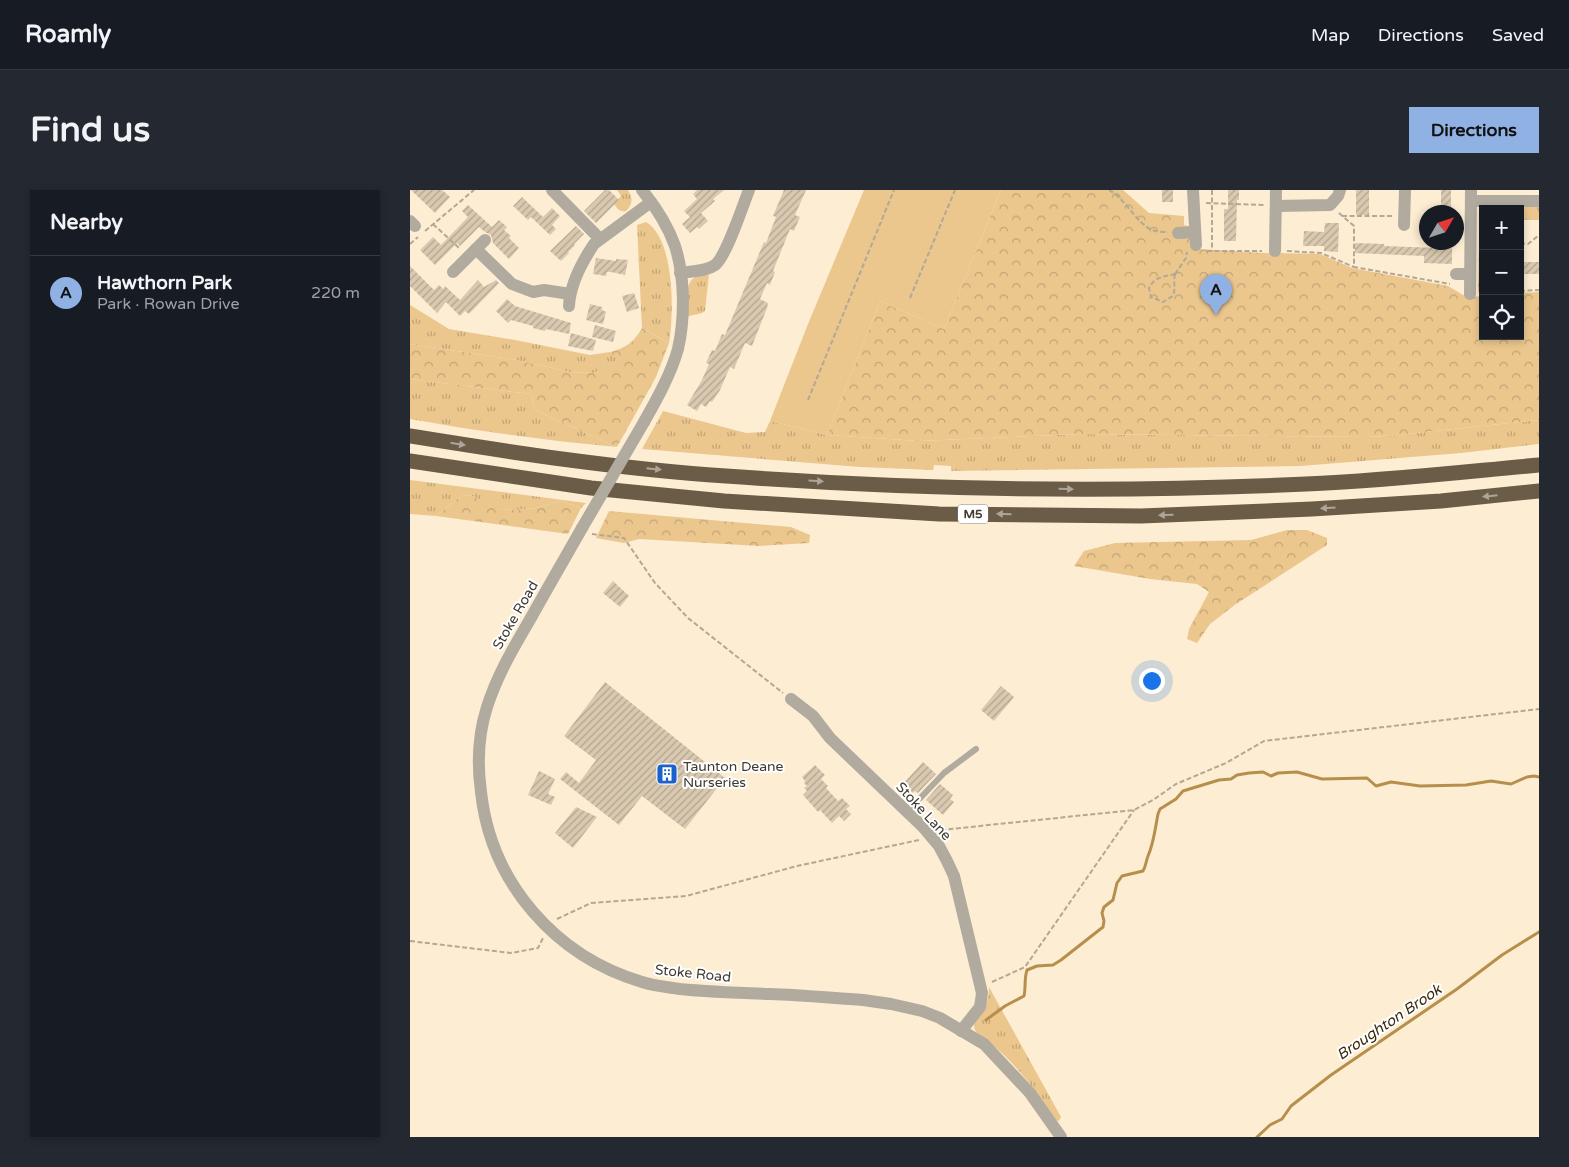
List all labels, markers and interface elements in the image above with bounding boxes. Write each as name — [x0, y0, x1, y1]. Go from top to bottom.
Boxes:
text: Roamly — [25, 20, 111, 49]
text: Map — [1311, 24, 1350, 46]
text: Directions — [1378, 24, 1464, 46]
text: Saved — [1492, 24, 1544, 46]
button: Directions — [1409, 107, 1539, 153]
text: Find us — [30, 109, 150, 151]
north arrow — [1419, 205, 1464, 250]
map controls — [1479, 205, 1524, 340]
button: + — [1479, 205, 1524, 250]
text: Nearby — [50, 210, 123, 235]
button: − — [1479, 250, 1524, 295]
text: Hawthorn Park — [97, 272, 232, 294]
pin: A — [1200, 274, 1232, 315]
text: A — [60, 283, 72, 303]
text: 220 m — [311, 283, 360, 303]
text: Park · Rowan Drive — [97, 294, 240, 314]
button: locate — [1479, 295, 1524, 340]
one-way arrow — [450, 440, 466, 448]
one-way arrow — [646, 465, 662, 473]
one-way arrow — [808, 477, 824, 485]
one-way arrow — [1058, 485, 1074, 493]
one-way arrow — [1482, 492, 1498, 500]
road number: M5 — [958, 504, 988, 524]
one-way arrow — [1320, 505, 1336, 513]
one-way arrow — [995, 510, 1011, 518]
one-way arrow — [1158, 511, 1174, 519]
street label: Stoke Road — [489, 578, 542, 653]
your location — [1139, 668, 1165, 694]
place label: Taunton Deane Nurseries — [683, 758, 784, 791]
building icon: Taunton Deane Nurseries — [655, 762, 679, 786]
street label: Stoke Lane — [892, 779, 955, 844]
street label: Stoke Road — [654, 961, 732, 986]
water label: Broughton Brook — [1333, 979, 1446, 1064]

